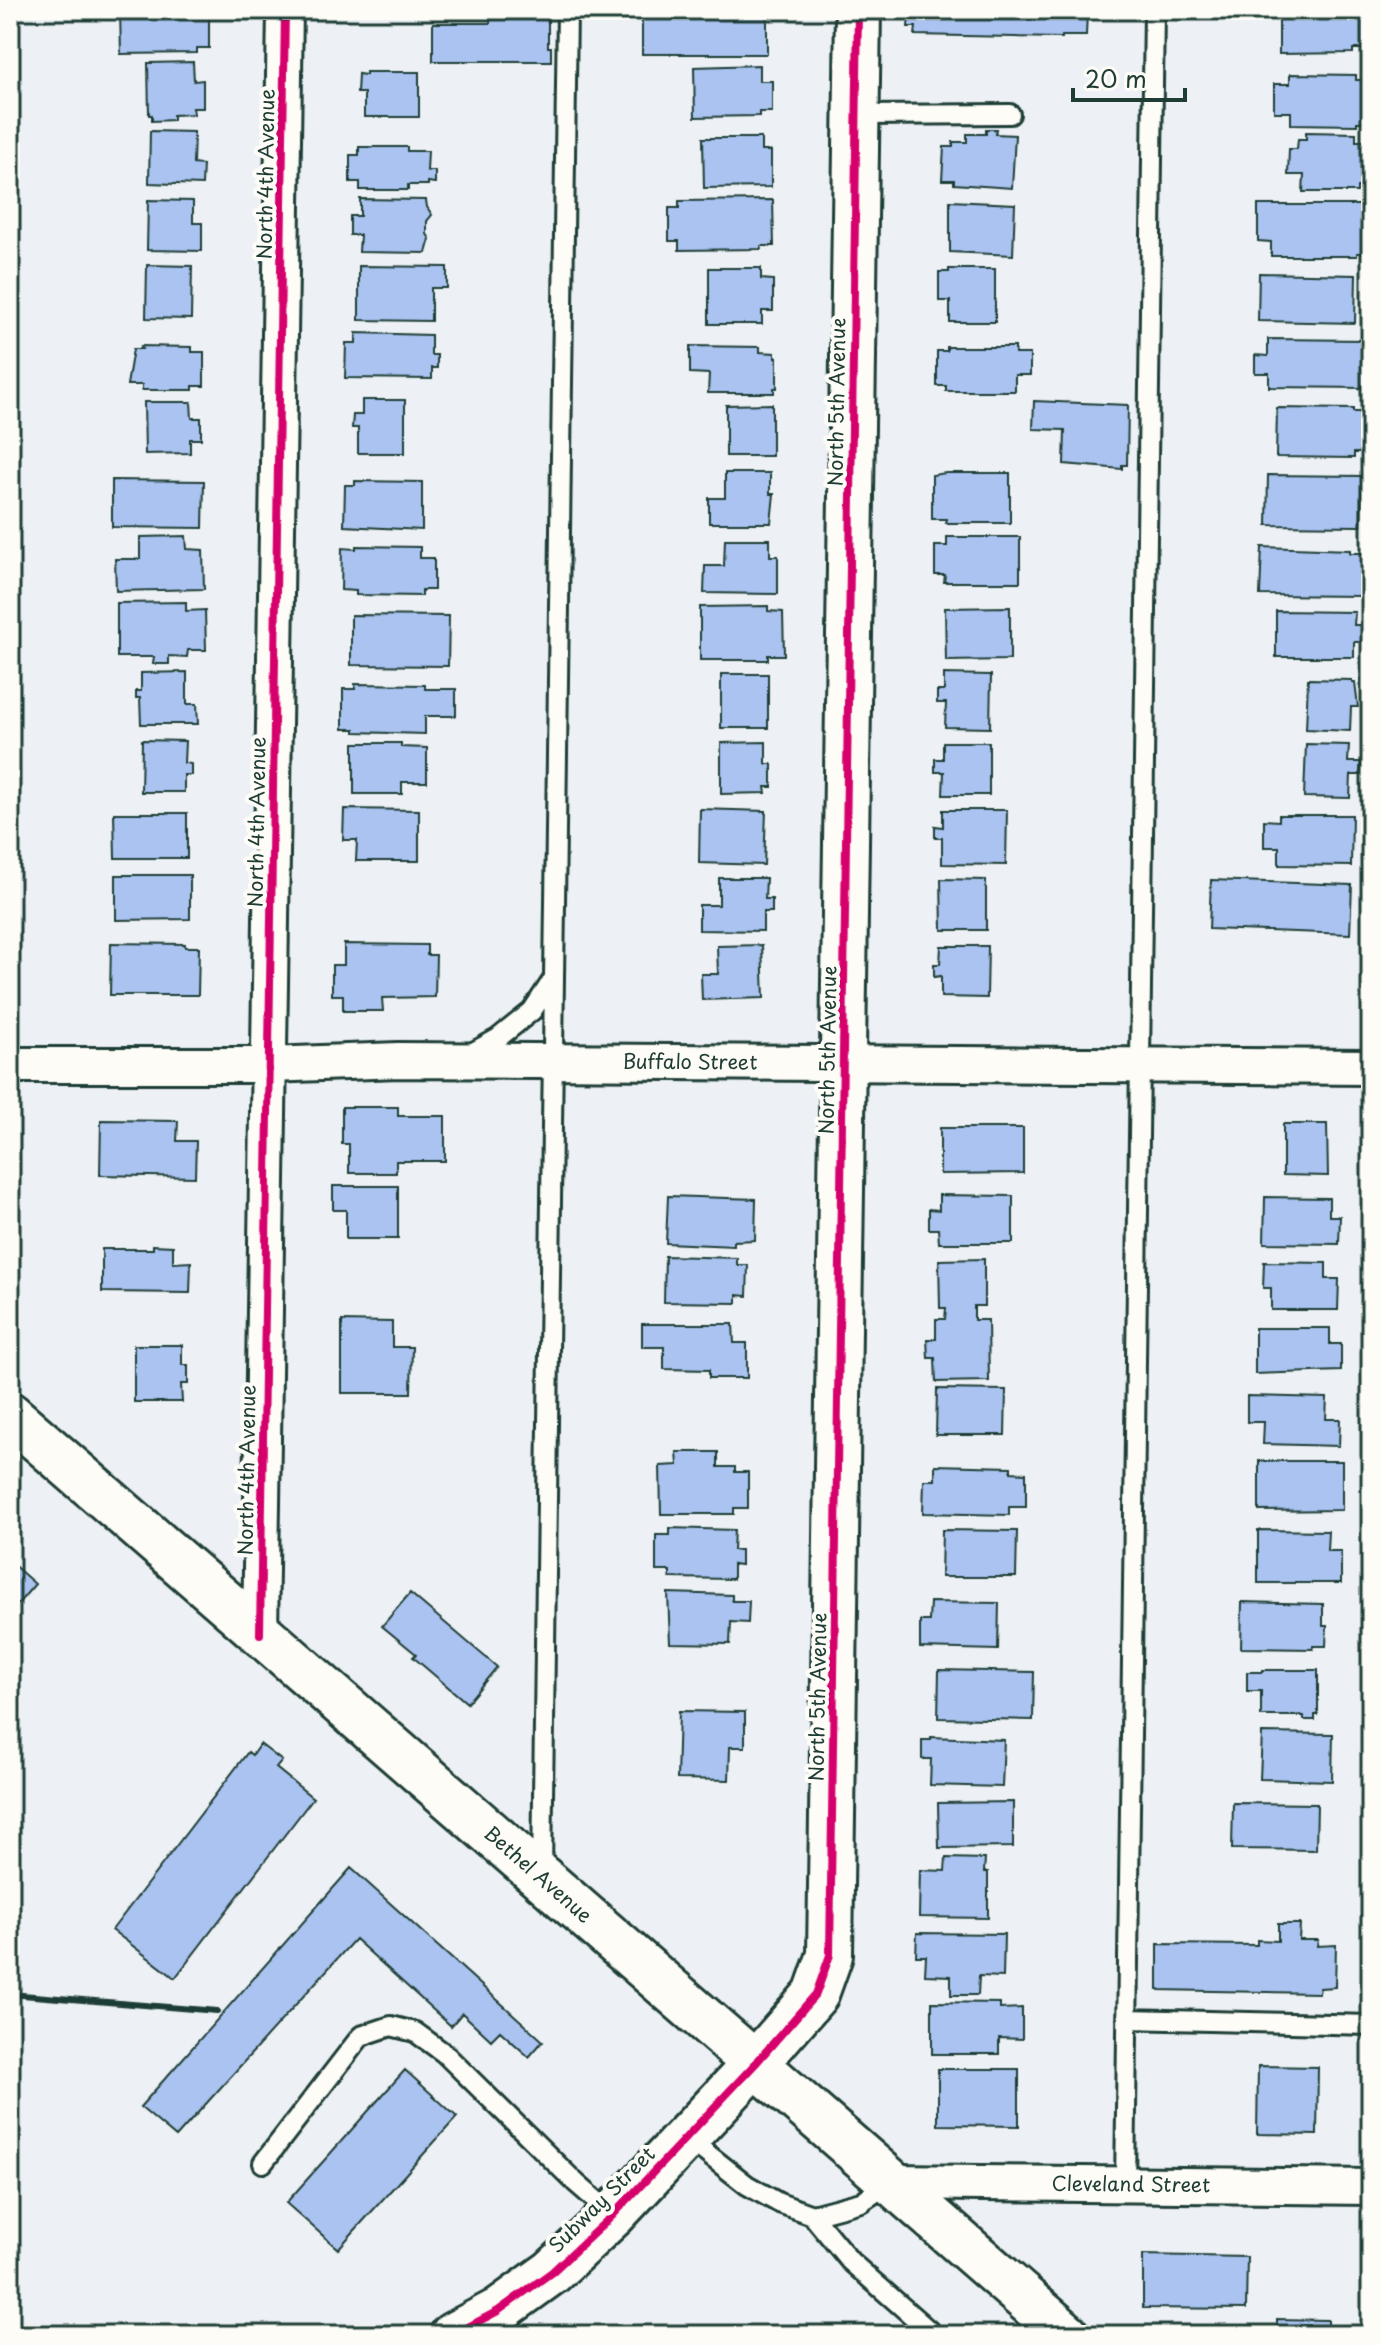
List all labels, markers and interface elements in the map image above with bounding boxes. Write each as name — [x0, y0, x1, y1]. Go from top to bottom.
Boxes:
scale bar — [1073, 52, 1185, 102]
text: 20 m — [1085, 60, 1147, 96]
street label: North 4th Avenue — [249, 88, 281, 260]
street label: North 5th Avenue — [820, 317, 852, 487]
street label: North 4th Avenue — [240, 736, 272, 908]
street label: North 5th Avenue — [811, 965, 843, 1135]
street label: Buffalo Street — [622, 1046, 757, 1077]
street label: North 4th Avenue — [230, 1384, 262, 1556]
street label: North 5th Avenue — [801, 1612, 833, 1782]
street label: Bethel Avenue — [478, 1818, 599, 1929]
street label: Subway Street — [541, 2139, 661, 2259]
street label: Cleveland Street — [1051, 2168, 1211, 2199]

